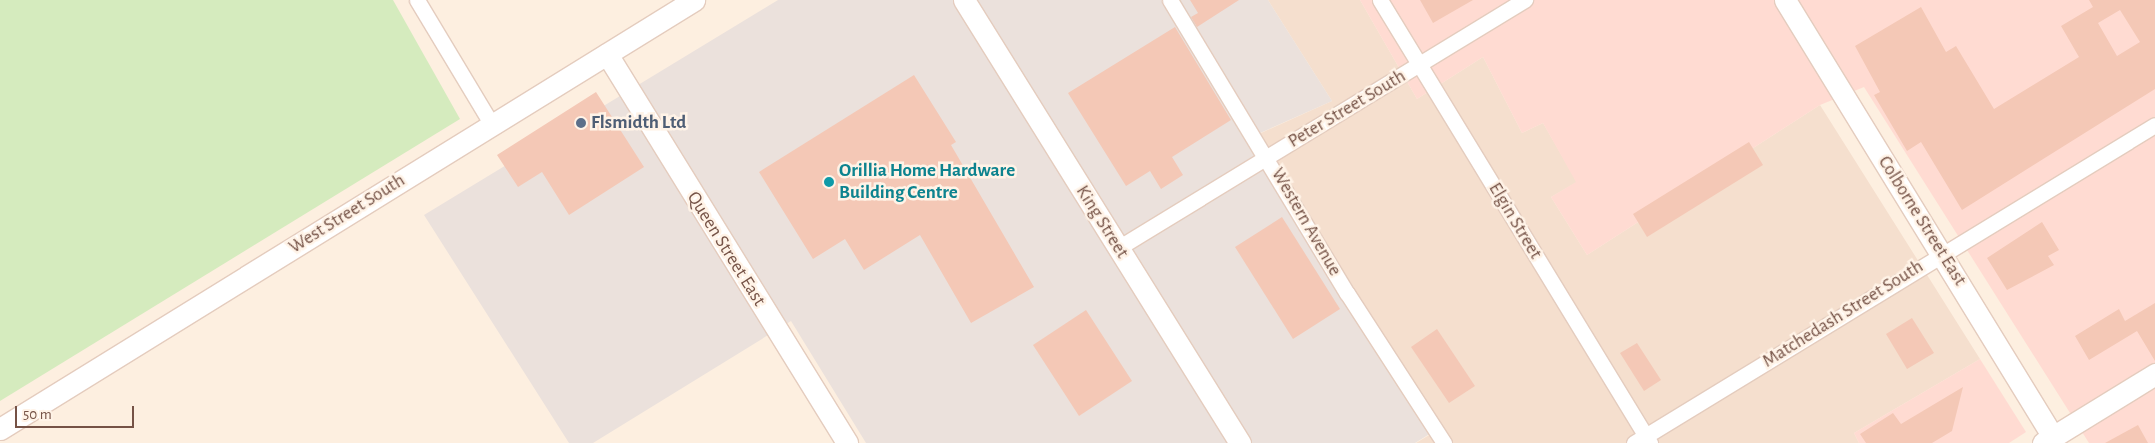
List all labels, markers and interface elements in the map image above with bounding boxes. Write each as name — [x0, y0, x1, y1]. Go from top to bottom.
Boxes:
street label: Peter Street South — [1284, 65, 1410, 153]
place label: Flsmidth Ltd — [591, 112, 686, 134]
marker: Flsmidth Ltd — [575, 117, 587, 129]
street label: Colborne Street East — [1873, 152, 1971, 290]
place label: Orillia Home Hardware Building Centre — [839, 160, 1015, 204]
street label: Western Avenue — [1266, 164, 1346, 280]
street label: West Street South — [285, 169, 409, 259]
marker: Orillia Home Hardware Building Centre — [823, 176, 835, 188]
street label: Elgin Street — [1483, 179, 1547, 263]
street label: King Street — [1071, 181, 1133, 263]
street label: Queen Street East — [682, 188, 770, 310]
street label: Matchedash Street South — [1758, 255, 1928, 373]
scale bar — [18, 396, 136, 428]
text: 50 m — [23, 407, 52, 422]

